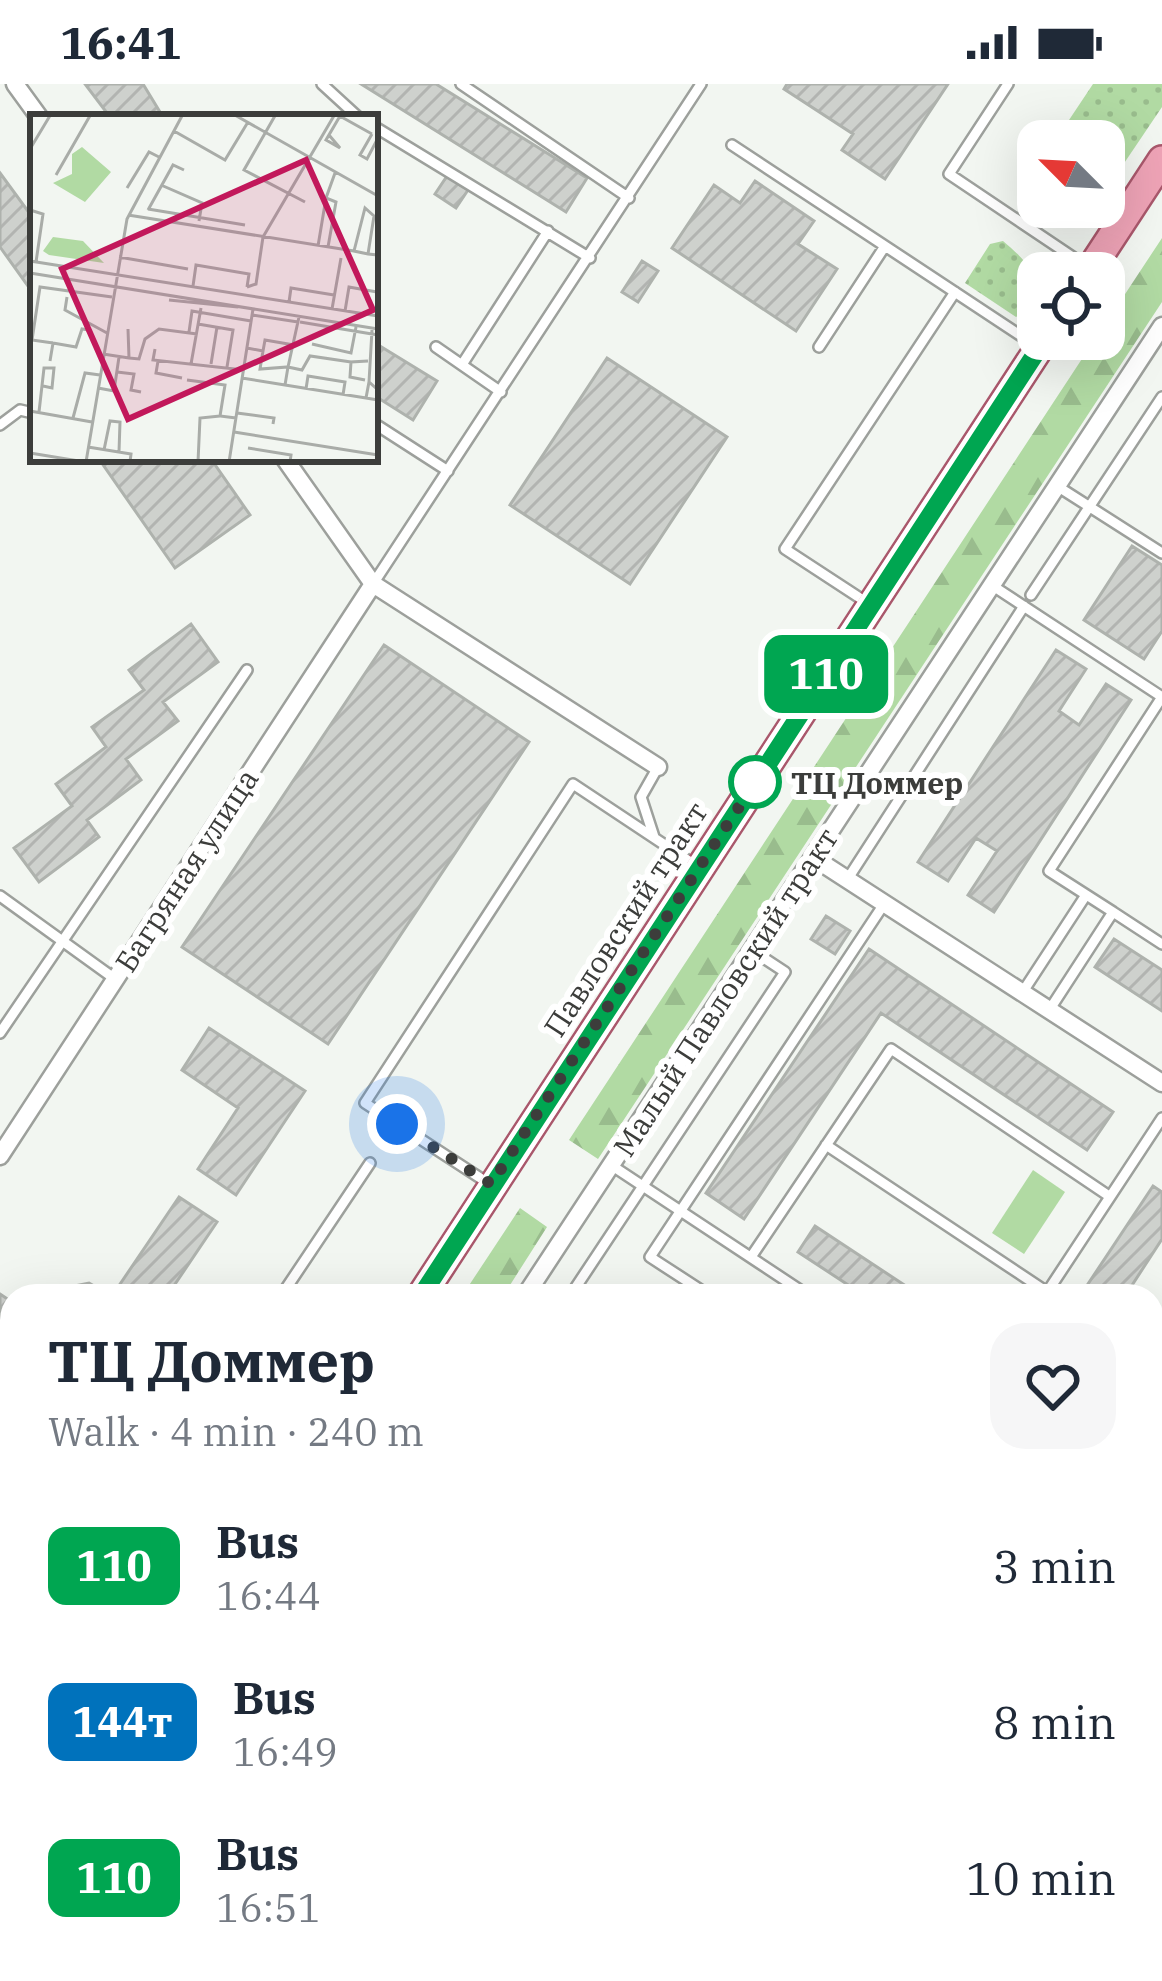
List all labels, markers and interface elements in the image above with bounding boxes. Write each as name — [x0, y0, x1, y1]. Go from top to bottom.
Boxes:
text: 16:41 — [60, 13, 182, 71]
inset map — [30, 114, 378, 462]
north arrow — [1017, 120, 1125, 228]
map controls — [1017, 120, 1125, 360]
button: locate — [1017, 252, 1125, 360]
line badge: 110 — [757, 635, 895, 713]
text: 110 — [788, 646, 864, 701]
marker: ТЦ Доммер — [730, 757, 780, 807]
street label: Багряная улица — [106, 761, 266, 979]
place label: ТЦ Доммер — [791, 763, 963, 802]
street label: Павловский тракт — [534, 794, 716, 1044]
street label: Малый Павловский тракт — [604, 820, 846, 1164]
your location — [367, 1094, 427, 1154]
button: heart — [990, 1323, 1116, 1449]
text: ТЦ Доммер — [48, 1324, 375, 1398]
text: Walk · 4 min · 240 m — [48, 1406, 424, 1457]
text: Bus — [216, 1512, 299, 1570]
text: 3 min — [993, 1537, 1116, 1595]
text: 110 — [76, 1538, 152, 1593]
text: 16:44 — [216, 1570, 321, 1621]
text: Bus — [233, 1668, 316, 1726]
text: 8 min — [993, 1693, 1116, 1751]
text: 144т — [72, 1694, 173, 1749]
text: 16:49 — [233, 1726, 338, 1777]
text: Bus — [216, 1824, 299, 1882]
text: 10 min — [966, 1849, 1116, 1907]
text: 110 — [76, 1850, 152, 1905]
text: 16:51 — [216, 1882, 321, 1933]

